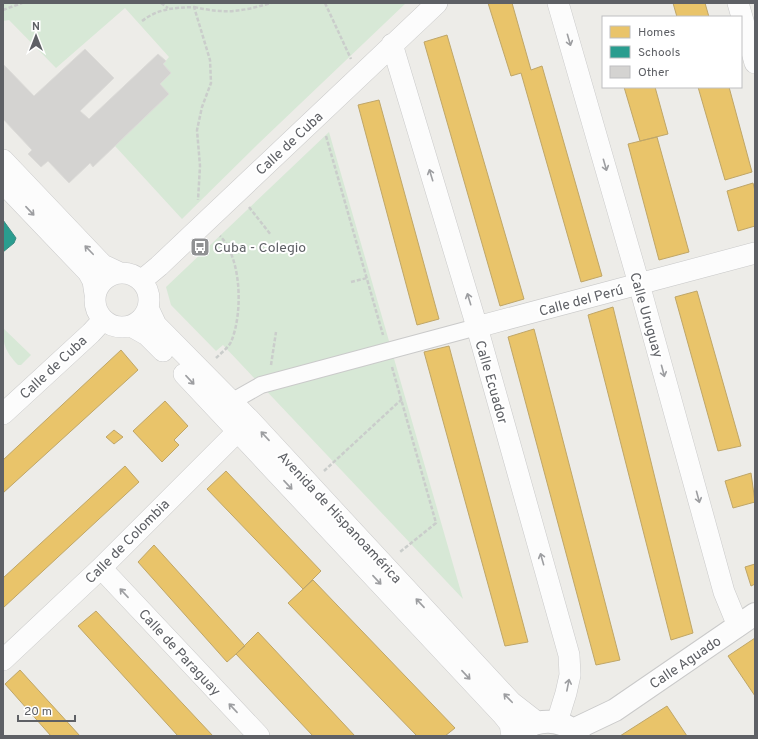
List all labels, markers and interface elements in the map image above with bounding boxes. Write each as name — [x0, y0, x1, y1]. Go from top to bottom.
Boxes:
north arrow — [16, 16, 56, 56]
legend — [602, 16, 742, 88]
text: N — [32, 20, 40, 34]
text: Homes — [638, 25, 675, 41]
one-way arrow — [566, 34, 573, 47]
text: Schools — [638, 45, 680, 61]
text: Other — [638, 65, 670, 81]
street label: Calle de Cuba — [253, 109, 327, 180]
one-way arrow — [602, 159, 609, 172]
one-way arrow — [427, 168, 434, 181]
one-way arrow — [25, 206, 35, 216]
bus stop icon: Cuba - Colegio — [189, 236, 211, 258]
place label: Cuba - Colegio — [214, 240, 306, 257]
one-way arrow — [85, 246, 94, 256]
street label: Calle Uruguay — [625, 271, 666, 360]
street label: Calle del Perú — [537, 282, 625, 321]
one-way arrow — [464, 293, 472, 305]
street label: Calle de Cuba — [17, 333, 91, 404]
street label: Calle Ecuador — [471, 339, 511, 427]
one-way arrow — [660, 365, 667, 378]
one-way arrow — [185, 375, 195, 385]
one-way arrow — [260, 431, 269, 441]
street label: Avenida de Hispanoamérica — [273, 449, 405, 588]
one-way arrow — [283, 480, 292, 490]
one-way arrow — [694, 490, 702, 503]
street label: Calle de Colombia — [82, 496, 174, 588]
one-way arrow — [538, 553, 545, 566]
one-way arrow — [372, 575, 382, 585]
one-way arrow — [120, 587, 129, 598]
one-way arrow — [415, 598, 424, 608]
street label: Calle de Paraguay — [134, 606, 224, 700]
street label: Calle Aguado — [647, 633, 725, 693]
one-way arrow — [461, 670, 471, 680]
one-way arrow — [564, 679, 572, 692]
one-way arrow — [503, 693, 513, 703]
scale bar — [18, 697, 75, 723]
one-way arrow — [228, 702, 237, 713]
text: 20 m — [24, 704, 52, 720]

